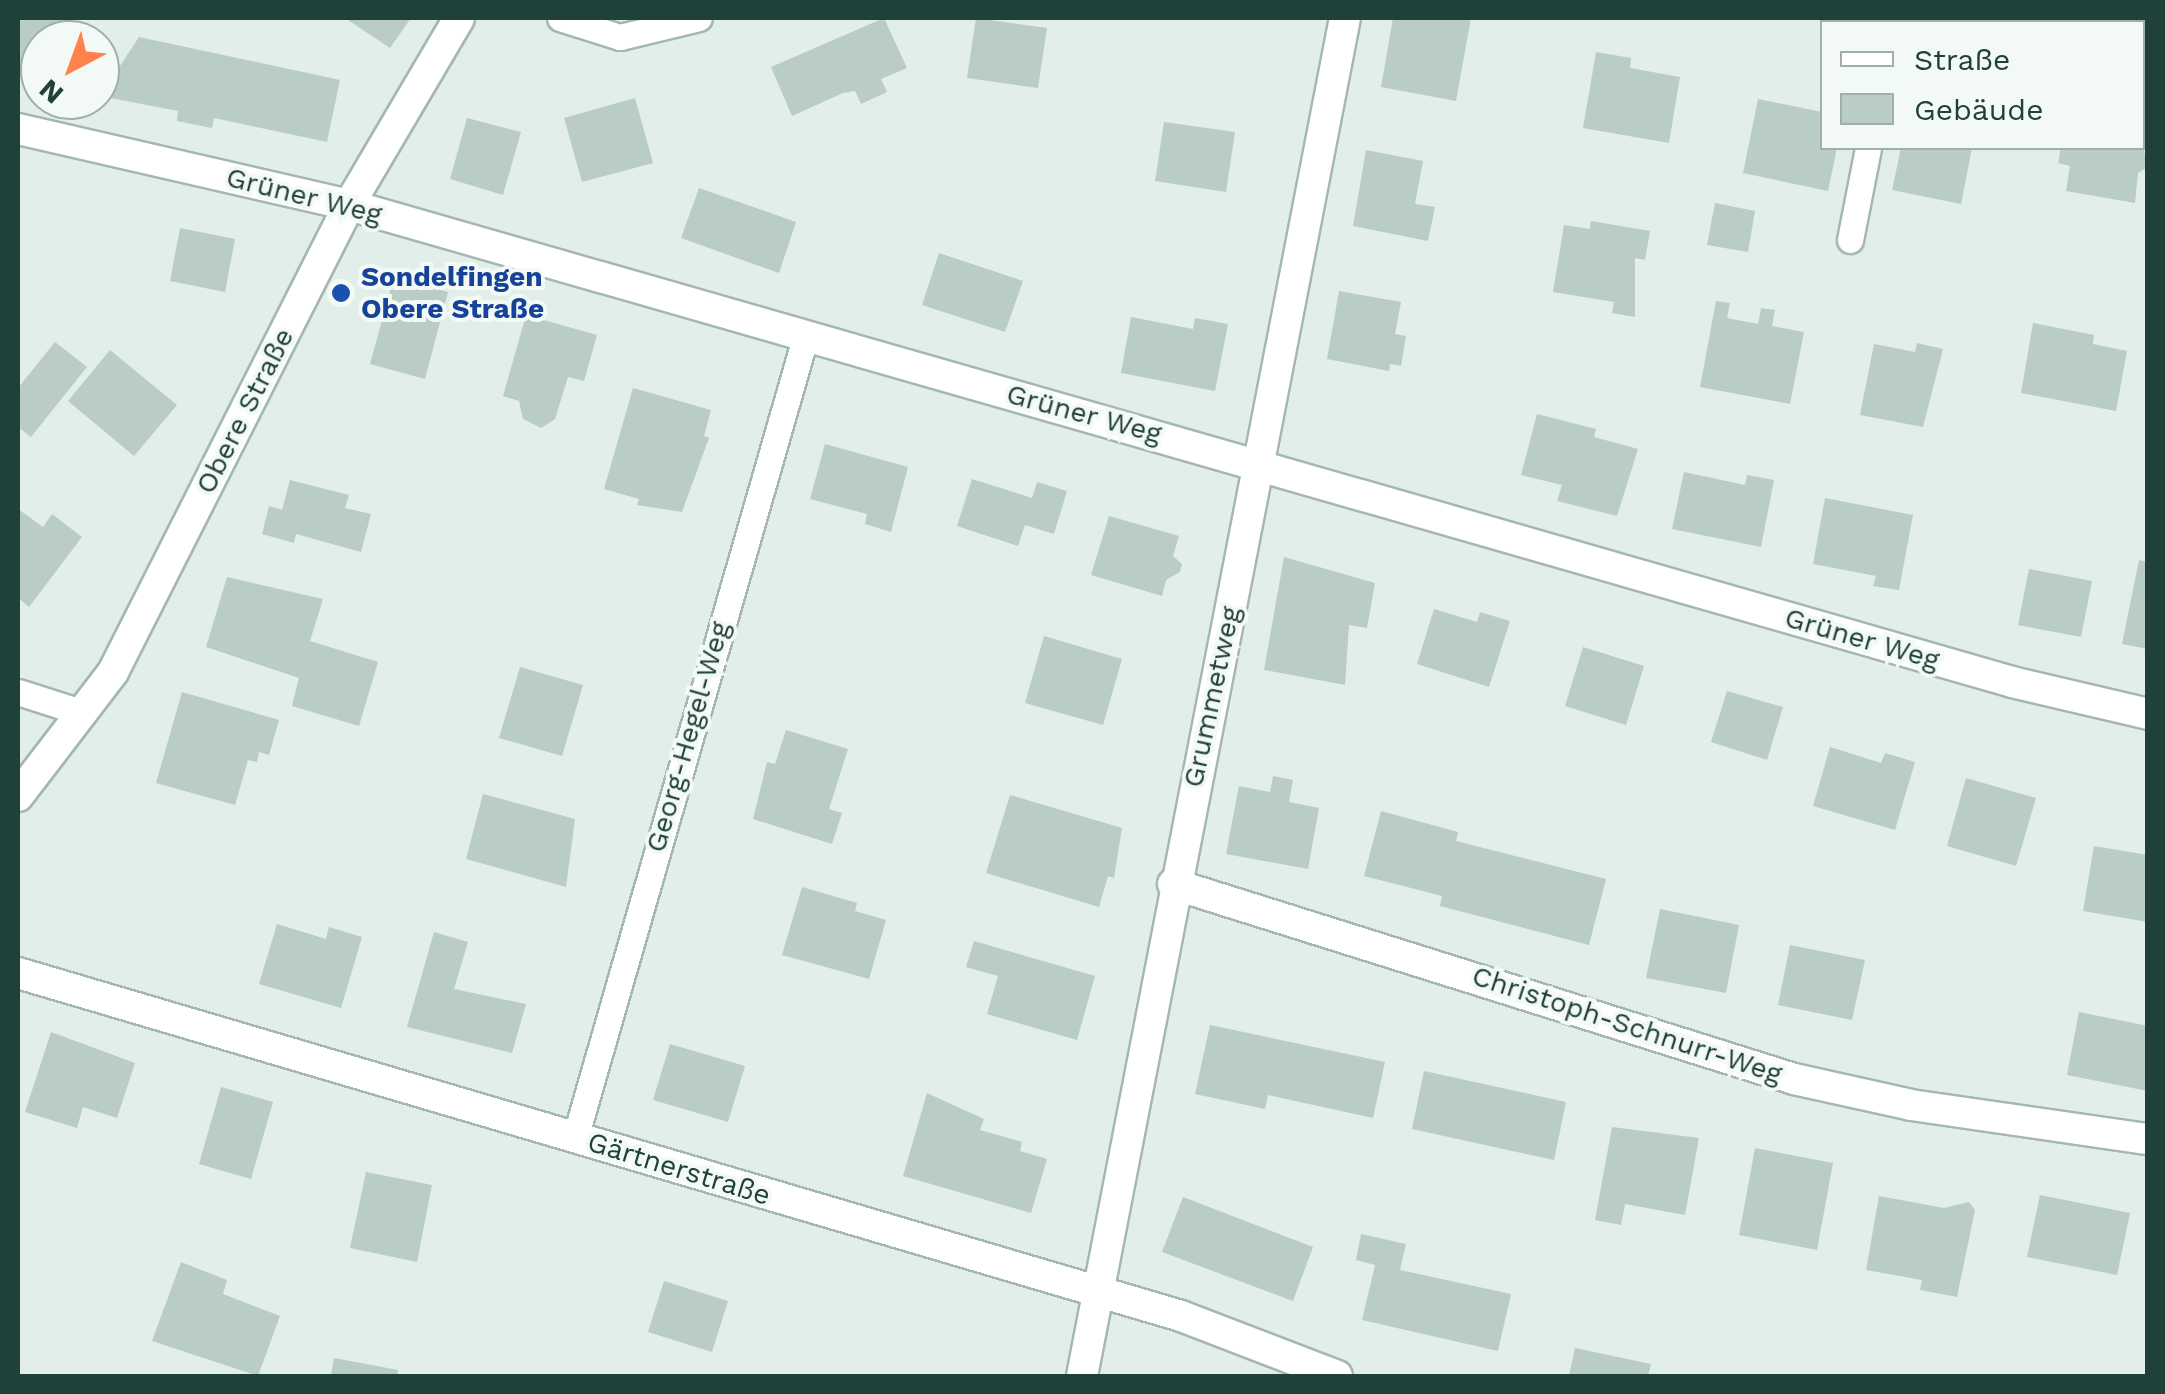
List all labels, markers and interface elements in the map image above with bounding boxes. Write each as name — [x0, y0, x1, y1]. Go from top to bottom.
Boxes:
north arrow — [20, 20, 120, 120]
legend — [1820, 20, 2145, 150]
text: Straße — [1914, 42, 2010, 77]
text: N — [33, 72, 70, 111]
text: Gebäude — [1914, 92, 2043, 127]
street label: Grüner Weg — [222, 160, 386, 232]
place label: Sondelfingen Obere Straße — [361, 260, 544, 326]
marker: Sondelfingen Obere Straße — [330, 282, 352, 304]
street label: Obere Straße — [189, 323, 301, 499]
street label: Grüner Weg — [1002, 377, 1166, 451]
street label: Grüner Weg — [1780, 601, 1944, 677]
street label: Grummetweg — [1176, 604, 1248, 790]
street label: Georg-Hegel-Weg — [639, 618, 737, 856]
street label: Christoph-Schnurr-Weg — [1468, 959, 1786, 1091]
street label: Gärtnerstraße — [583, 1125, 775, 1213]

